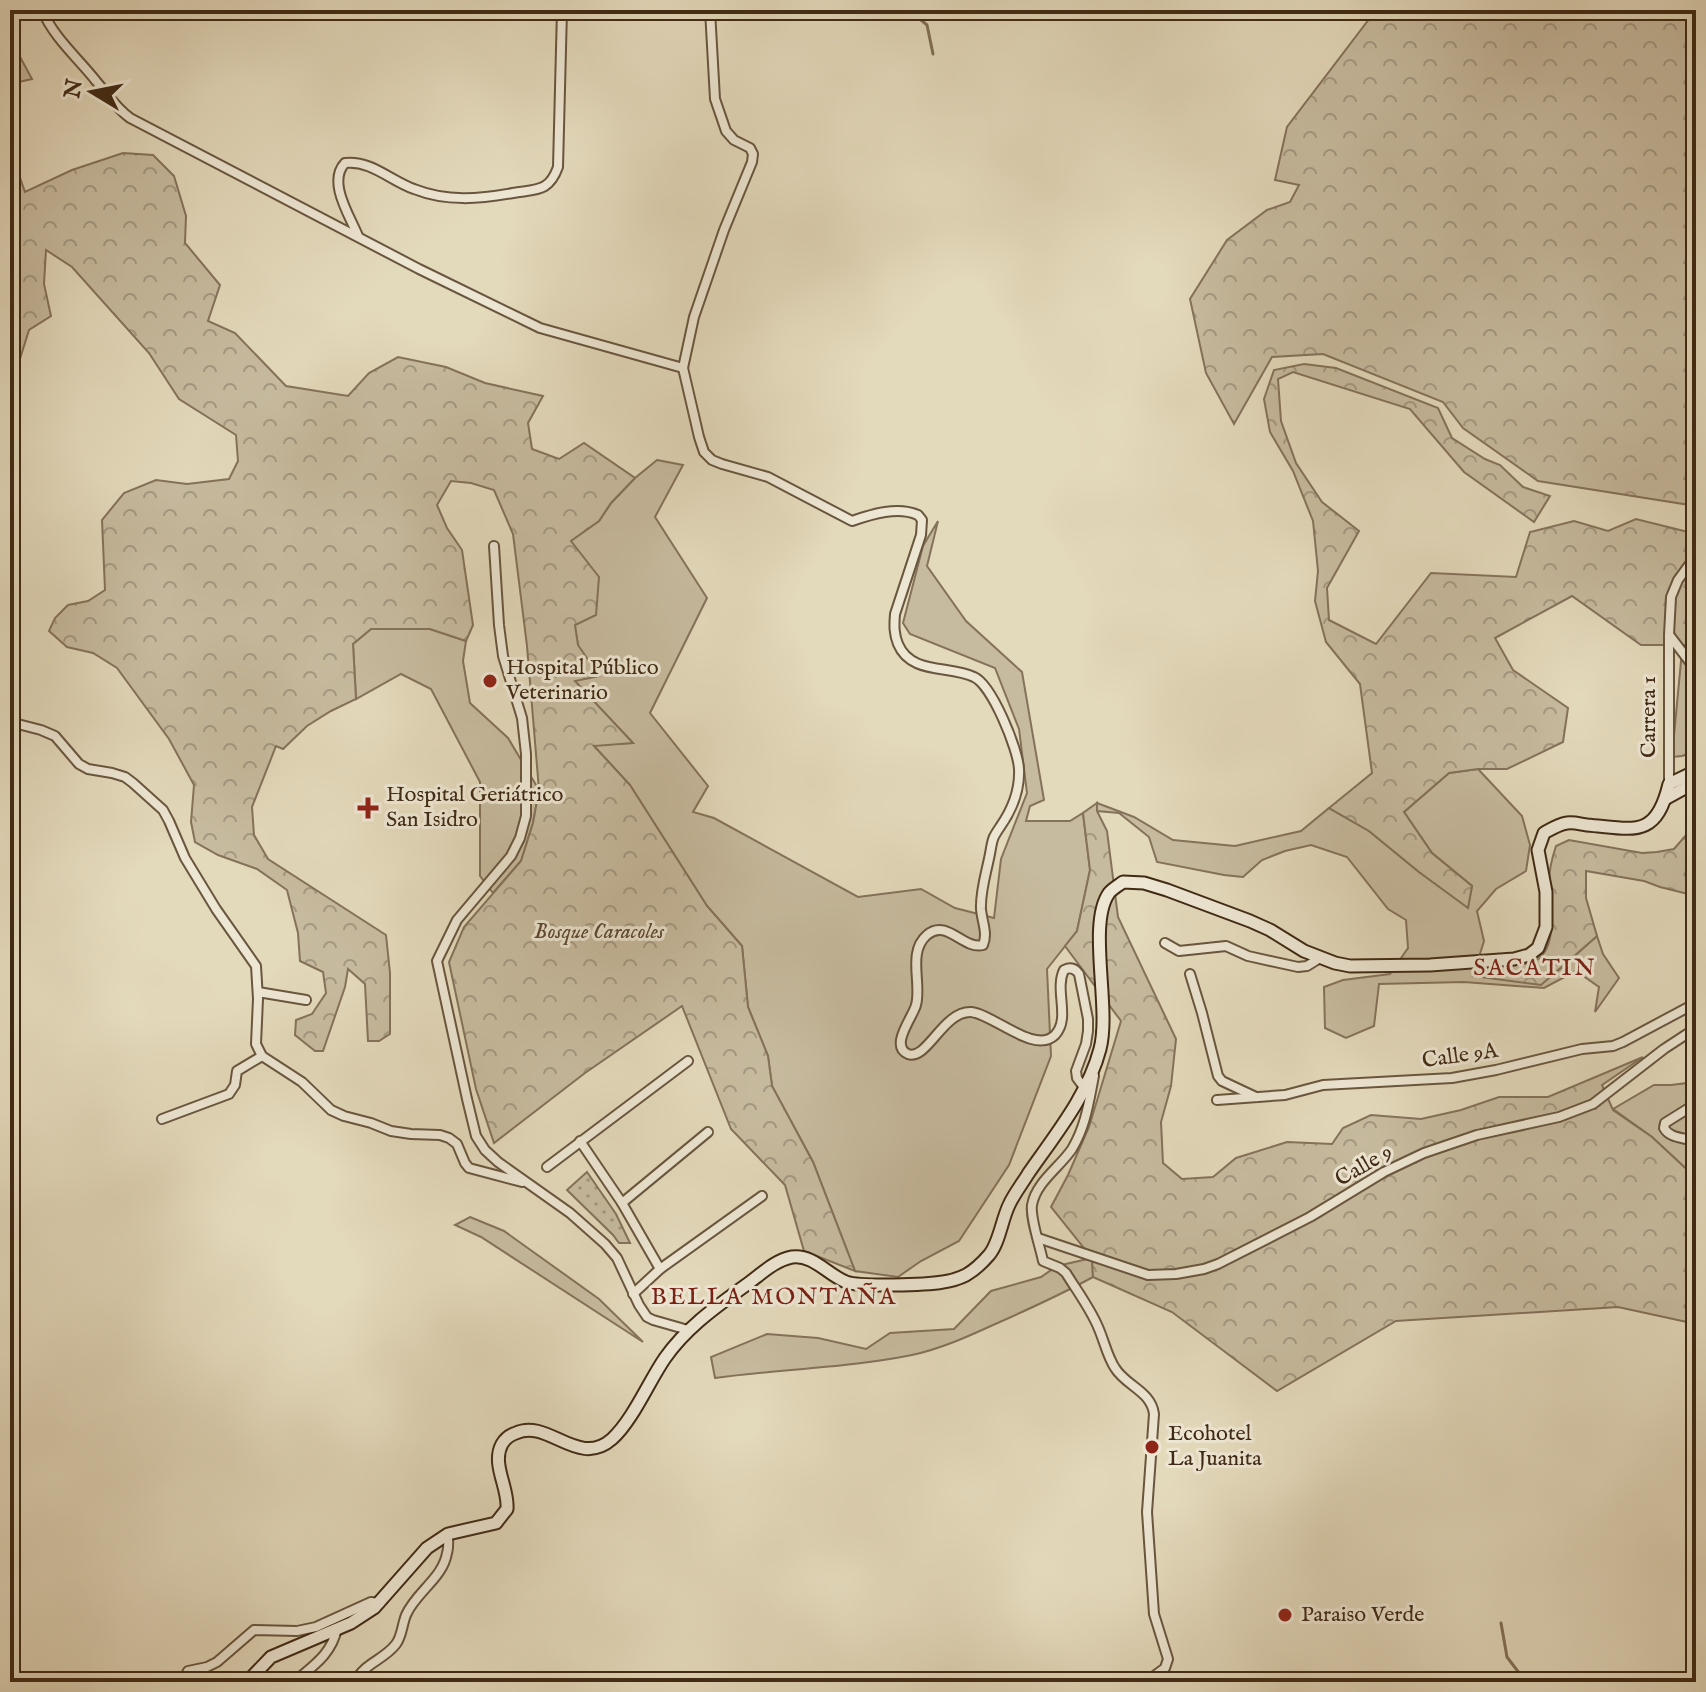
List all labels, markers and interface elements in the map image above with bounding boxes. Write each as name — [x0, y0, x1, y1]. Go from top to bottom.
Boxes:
north arrow — [52, 52, 132, 132]
text: N — [59, 77, 90, 102]
place label: Hospital Público Veterinario — [505, 654, 659, 707]
marker: Hospital Público Veterinario — [481, 672, 499, 690]
street label: Carrera 1 — [1635, 676, 1663, 758]
place label: Hospital Geriátrico San Isidro — [386, 781, 564, 834]
marker: Hospital Geriátrico San Isidro — [357, 797, 379, 819]
park label: Bosque Caracoles — [534, 918, 665, 946]
district label: SACATIN — [1473, 953, 1597, 984]
street label: Calle 9A — [1420, 1037, 1501, 1075]
street label: Calle 9 — [1330, 1138, 1398, 1194]
district label: BELLA MONTAÑA — [651, 1282, 897, 1313]
place label: Ecohotel La Juanita — [1168, 1420, 1262, 1473]
marker: Ecohotel La Juanita — [1143, 1438, 1161, 1456]
place label: Paraiso Verde — [1301, 1601, 1424, 1629]
marker: Paraiso Verde — [1276, 1606, 1294, 1624]

